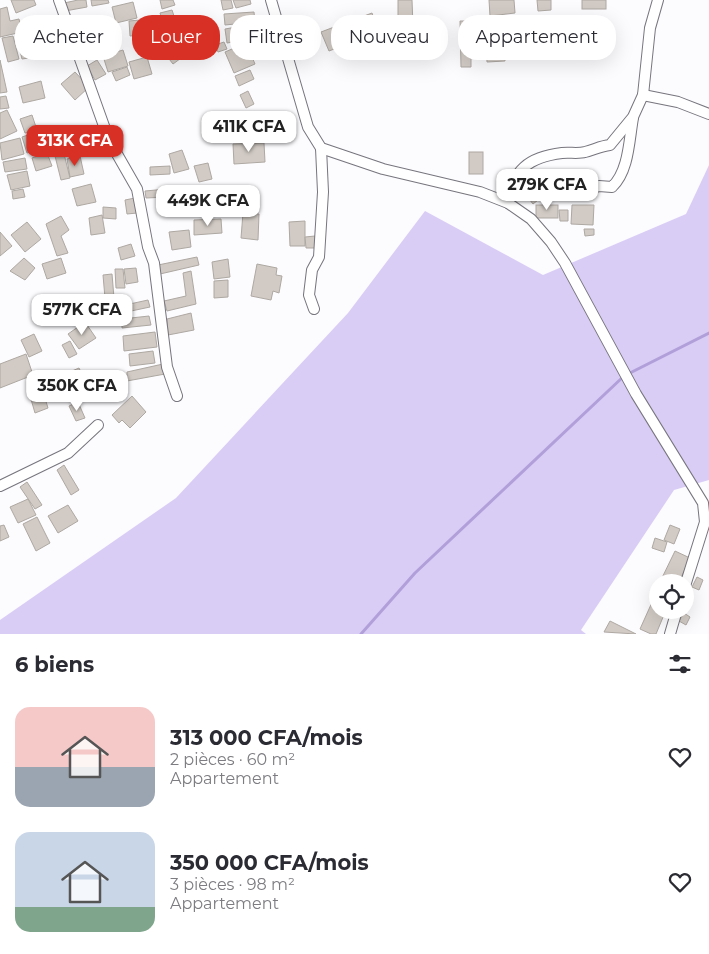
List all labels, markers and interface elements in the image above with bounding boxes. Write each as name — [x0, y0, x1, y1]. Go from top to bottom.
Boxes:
chip: Acheter — [15, 15, 122, 60]
chip: Louer — [132, 15, 220, 60]
chip: Filtres — [230, 15, 321, 60]
chip: Nouveau — [331, 15, 448, 60]
chip: Appartement — [458, 15, 616, 60]
pin: 411K CFA — [197, 110, 301, 153]
text: 411K CFA — [212, 117, 286, 136]
pin: 313K CFA — [23, 124, 127, 167]
text: 313K CFA — [37, 131, 113, 150]
pin: 279K CFA — [495, 168, 599, 211]
text: 279K CFA — [507, 175, 587, 194]
pin: 449K CFA — [156, 184, 260, 227]
text: 449K CFA — [167, 191, 249, 210]
pin: 577K CFA — [30, 294, 134, 336]
text: 577K CFA — [42, 300, 122, 319]
pin: 350K CFA — [25, 370, 129, 412]
text: 350K CFA — [37, 376, 117, 395]
map controls — [649, 574, 694, 619]
button: locate — [649, 574, 694, 619]
icon: filters — [666, 650, 694, 678]
text: 6 biens — [15, 652, 94, 677]
text: 313 000 CFA/mois — [170, 725, 363, 750]
icon: home — [55, 727, 115, 787]
icon: heart — [666, 743, 694, 771]
text: 2 pièces · 60 m² — [170, 750, 295, 769]
text: Appartement — [170, 769, 279, 788]
text: 350 000 CFA/mois — [170, 850, 369, 875]
icon: home — [55, 852, 115, 912]
icon: heart — [666, 868, 694, 896]
text: 3 pièces · 98 m² — [170, 875, 295, 894]
text: Appartement — [170, 894, 279, 913]

